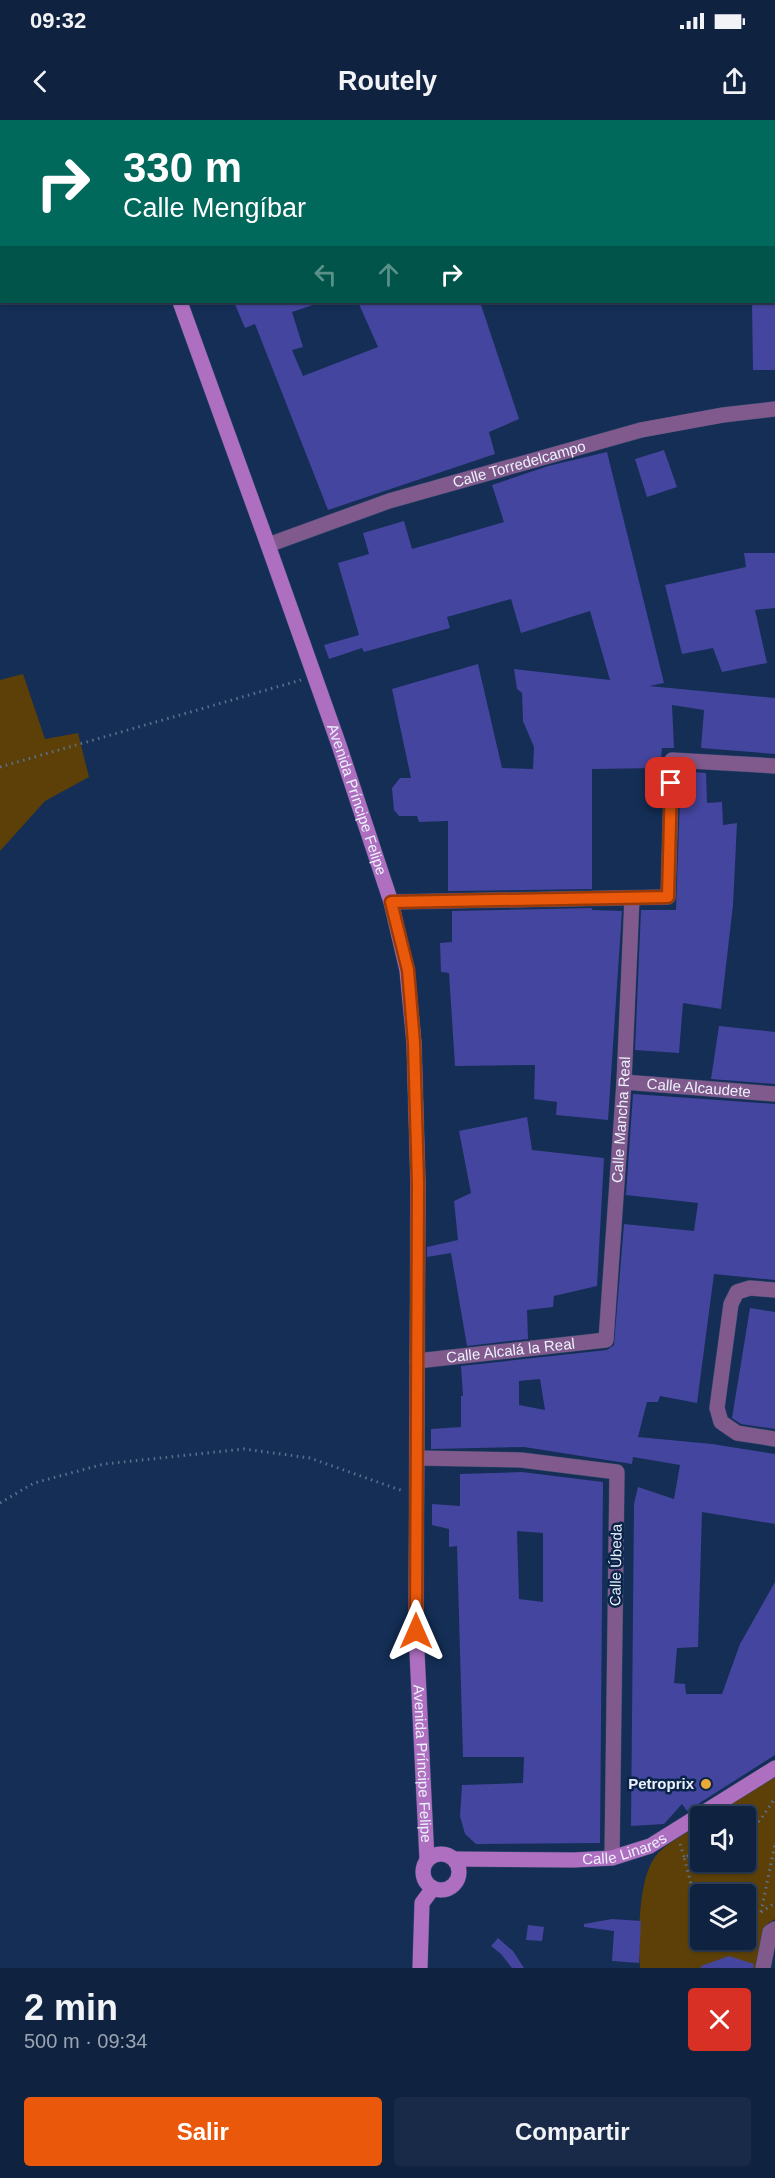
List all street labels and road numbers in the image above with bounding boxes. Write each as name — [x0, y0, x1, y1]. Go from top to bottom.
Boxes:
street label: Calle Torredelcampo — [451, 437, 587, 491]
street label: Avenida Príncipe Felipe — [324, 721, 390, 877]
street label: Calle Mancha Real — [608, 1056, 633, 1184]
street label: Calle Alcaudete — [646, 1075, 751, 1100]
street label: Calle Alcalá la Real — [445, 1335, 576, 1366]
street label: Calle Úbeda — [606, 1523, 625, 1606]
street label: Avenida Príncipe Felipe — [411, 1684, 435, 1843]
street label: Calle Linares — [582, 1829, 669, 1868]

